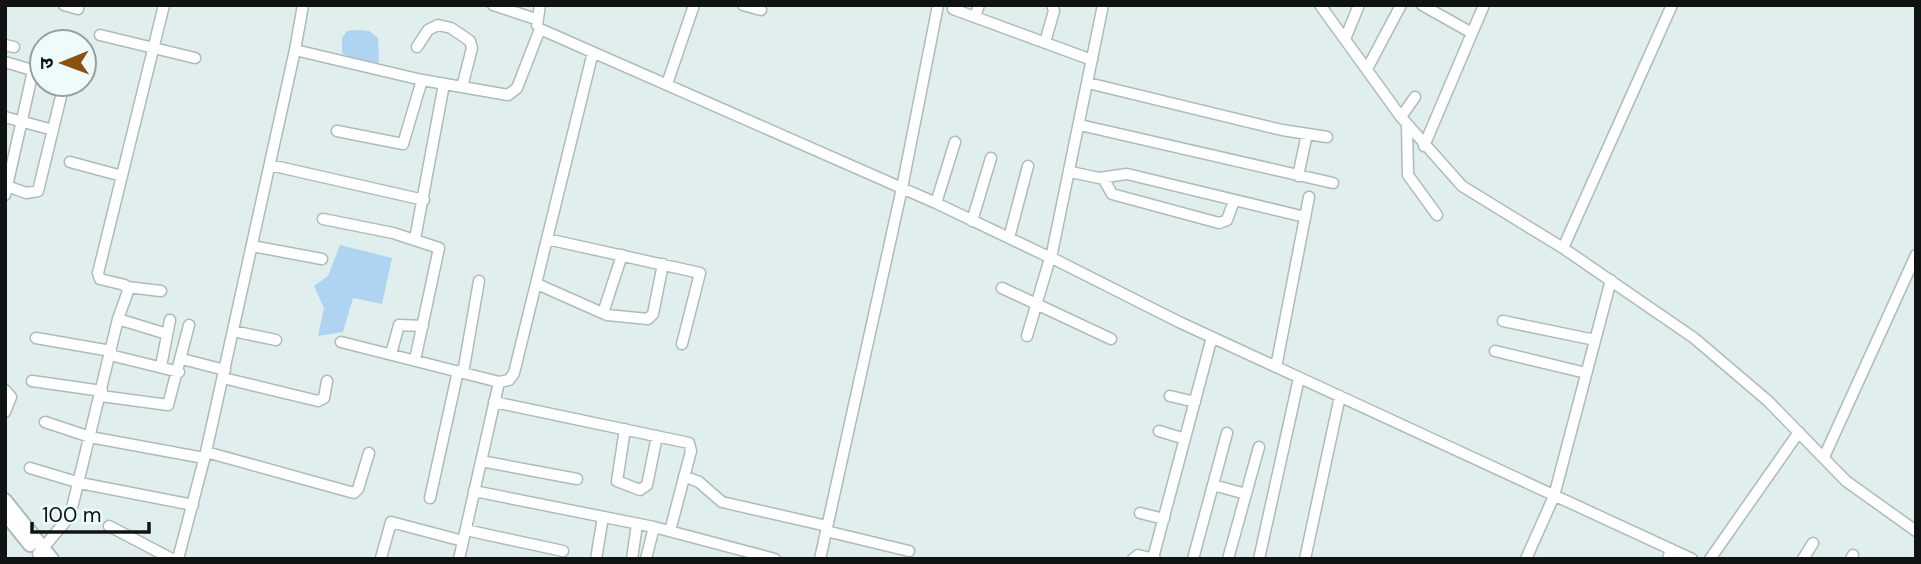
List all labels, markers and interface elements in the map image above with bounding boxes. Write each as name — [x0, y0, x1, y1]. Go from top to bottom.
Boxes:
north arrow — [28, 28, 98, 98]
text: उ — [34, 57, 59, 69]
scale bar — [32, 490, 149, 534]
text: 100 m — [42, 501, 102, 529]

